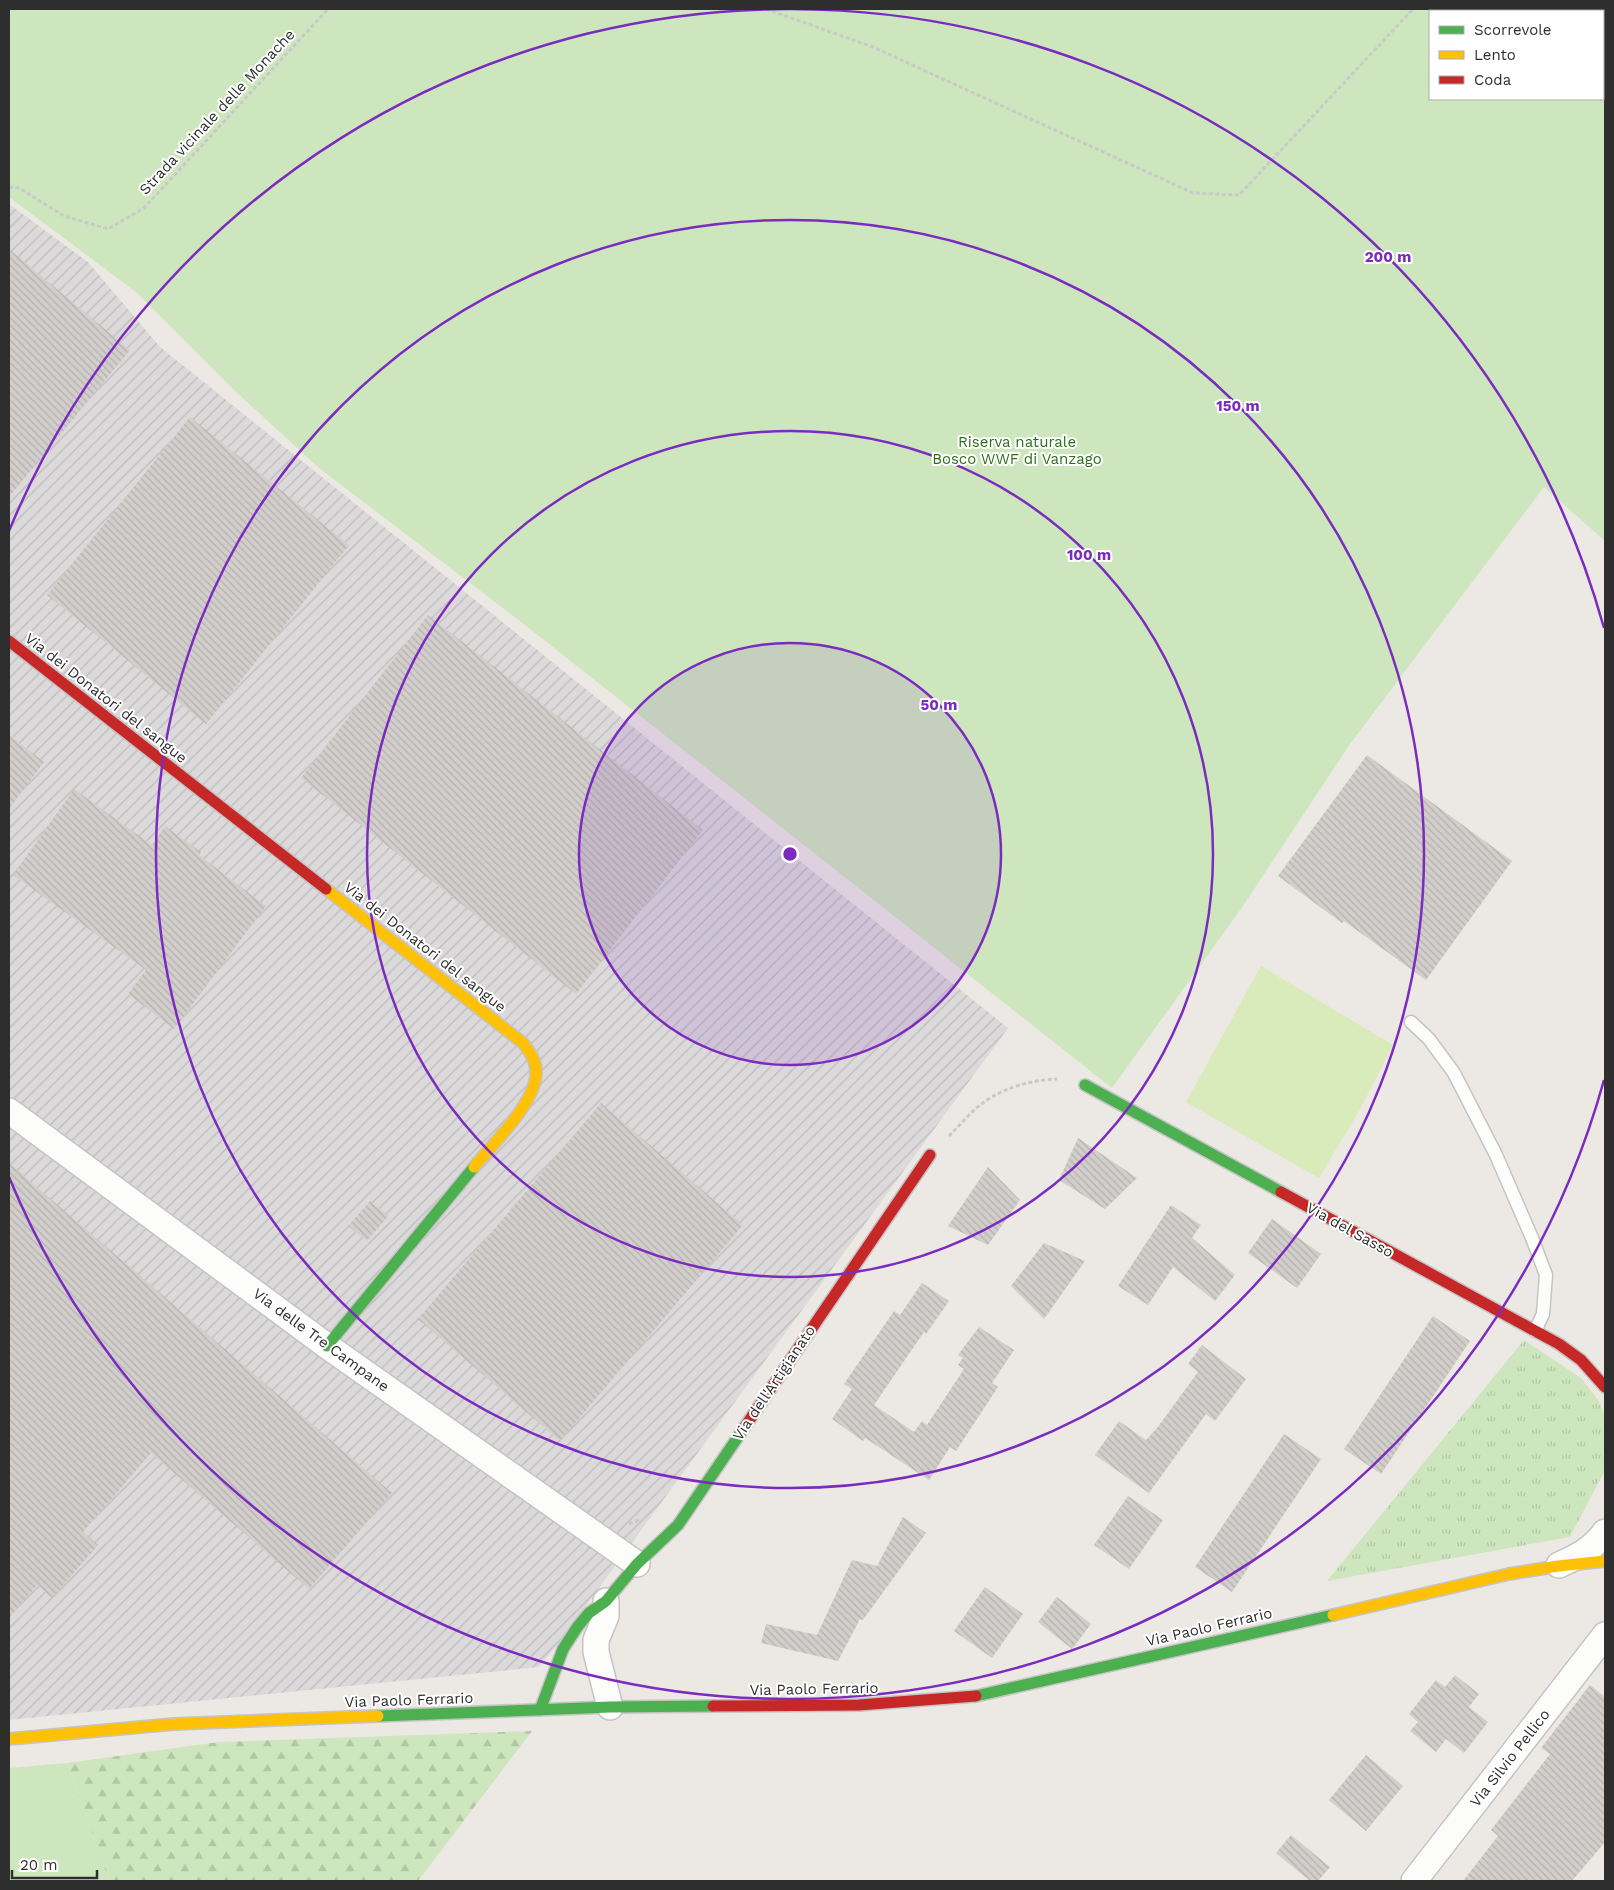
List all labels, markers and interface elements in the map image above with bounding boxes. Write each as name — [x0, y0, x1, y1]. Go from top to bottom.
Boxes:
legend — [1429, 10, 1604, 100]
text: Scorrevole — [1474, 21, 1552, 39]
street label: Strada vicinale delle Monache — [135, 26, 299, 198]
text: Lento — [1474, 46, 1516, 64]
text: Coda — [1474, 71, 1512, 89]
text: 200 m — [1365, 248, 1411, 266]
text: 150 m — [1216, 397, 1260, 415]
park label: Riserva naturale Bosco WWF di Vanzago — [932, 433, 1102, 468]
text: 100 m — [1067, 546, 1111, 564]
street label: Via dei Donatori del sangue — [21, 629, 191, 767]
text: 50 m — [921, 696, 957, 714]
centre of rings — [781, 845, 799, 863]
street label: Via dei Donatori del sangue — [340, 878, 510, 1016]
street label: Via del Sasso — [1303, 1199, 1397, 1261]
street label: Via delle Tre Campane — [249, 1284, 393, 1396]
street label: Via dell'Artigianato — [729, 1322, 819, 1444]
street label: Via Paolo Ferrario — [1144, 1604, 1274, 1650]
street label: Via Paolo Ferrario — [749, 1679, 879, 1699]
street label: Via Paolo Ferrario — [344, 1689, 474, 1711]
street label: Via Silvio Pellico — [1466, 1706, 1554, 1810]
scale bar — [12, 1848, 98, 1880]
text: 20 m — [20, 1856, 58, 1874]

